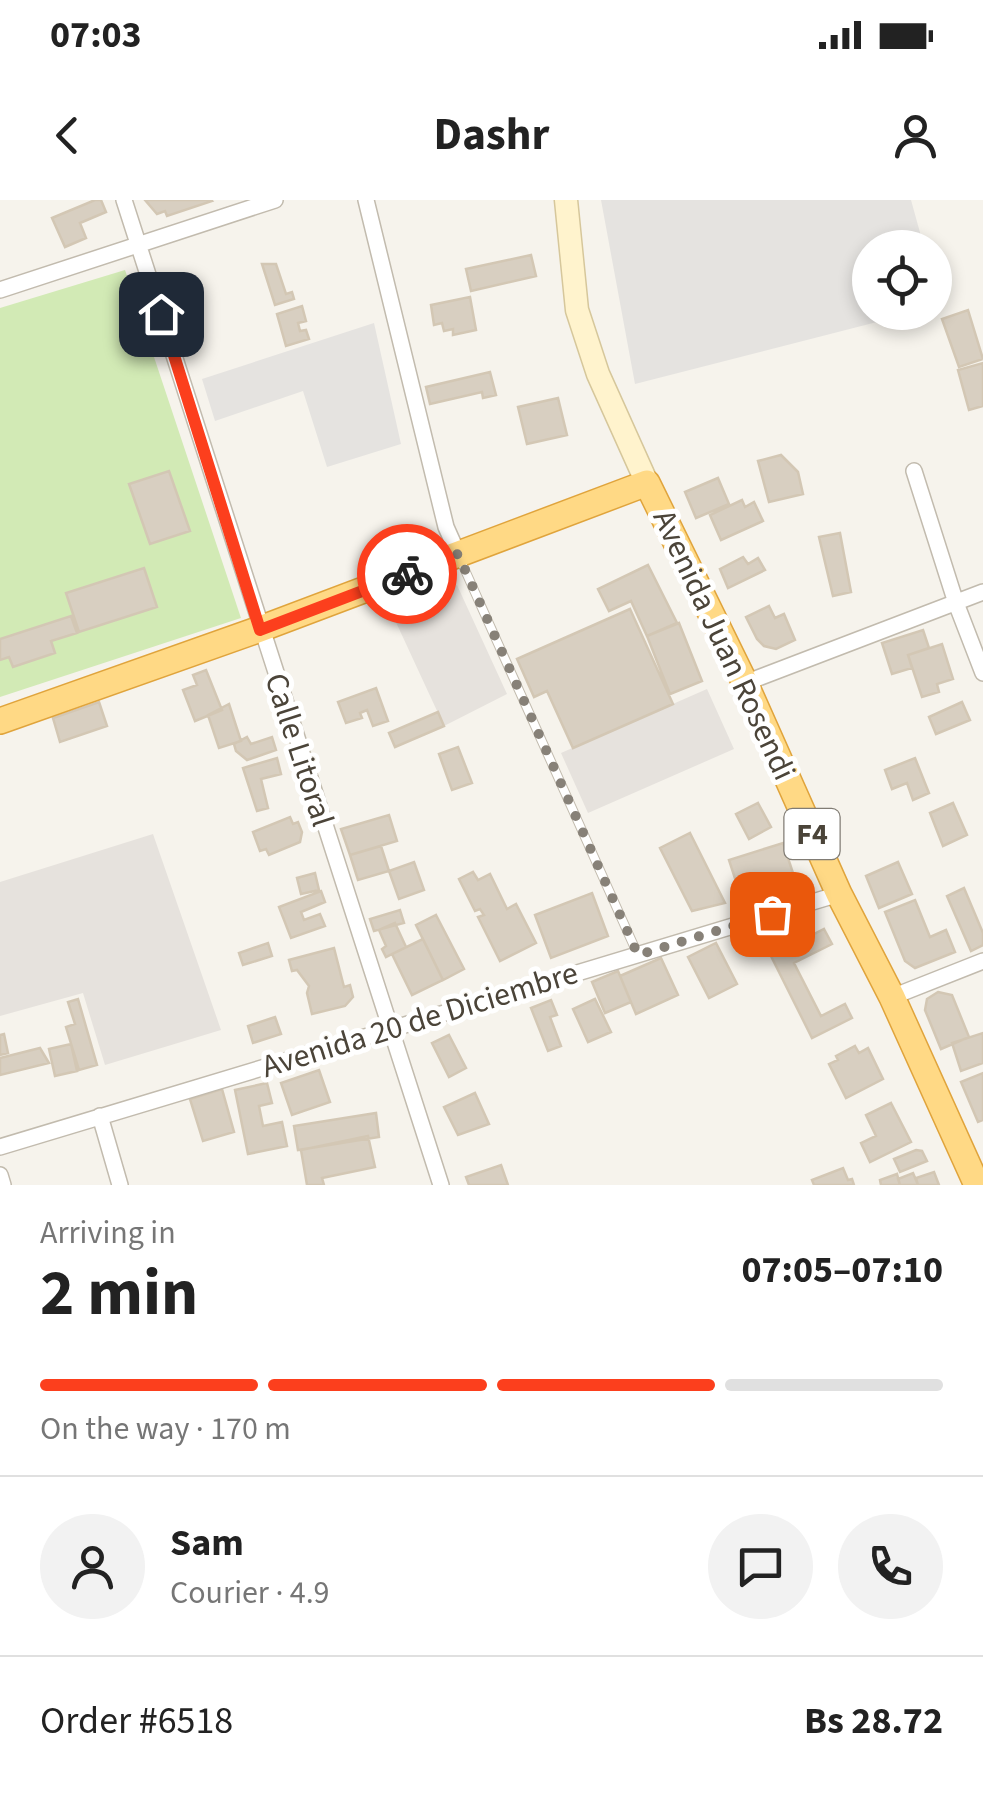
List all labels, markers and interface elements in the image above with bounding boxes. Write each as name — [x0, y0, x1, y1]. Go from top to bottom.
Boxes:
text: 07:03 — [50, 8, 142, 62]
text: Dashr — [434, 103, 549, 167]
icon: back — [40, 108, 95, 163]
icon: person — [888, 108, 943, 163]
map controls — [852, 230, 952, 330]
button: locate — [852, 230, 952, 330]
pin — [119, 272, 204, 357]
icon: home — [134, 287, 189, 342]
street label: Avenida Juan Rosendi — [641, 502, 807, 788]
courier — [357, 524, 457, 624]
icon: bike — [380, 547, 435, 602]
street label: Calle Litoral — [253, 667, 345, 833]
road number: F4 — [784, 809, 840, 859]
pin — [730, 872, 815, 957]
icon: bag — [745, 887, 800, 942]
street label: Avenida 20 de Diciembre — [256, 950, 584, 1090]
text: Arriving in — [40, 1210, 176, 1256]
text: 07:05–07:10 — [741, 1243, 943, 1297]
text: 2 min — [40, 1247, 198, 1340]
text: On the way · 170 m — [40, 1406, 291, 1452]
button: person — [40, 1514, 145, 1619]
button: chat — [708, 1514, 813, 1619]
button: phone — [838, 1514, 943, 1619]
text: Sam — [170, 1516, 244, 1570]
text: Courier · 4.9 — [170, 1570, 330, 1616]
text: Order #6518 — [40, 1694, 233, 1748]
text: Bs 28.72 — [804, 1694, 943, 1748]

